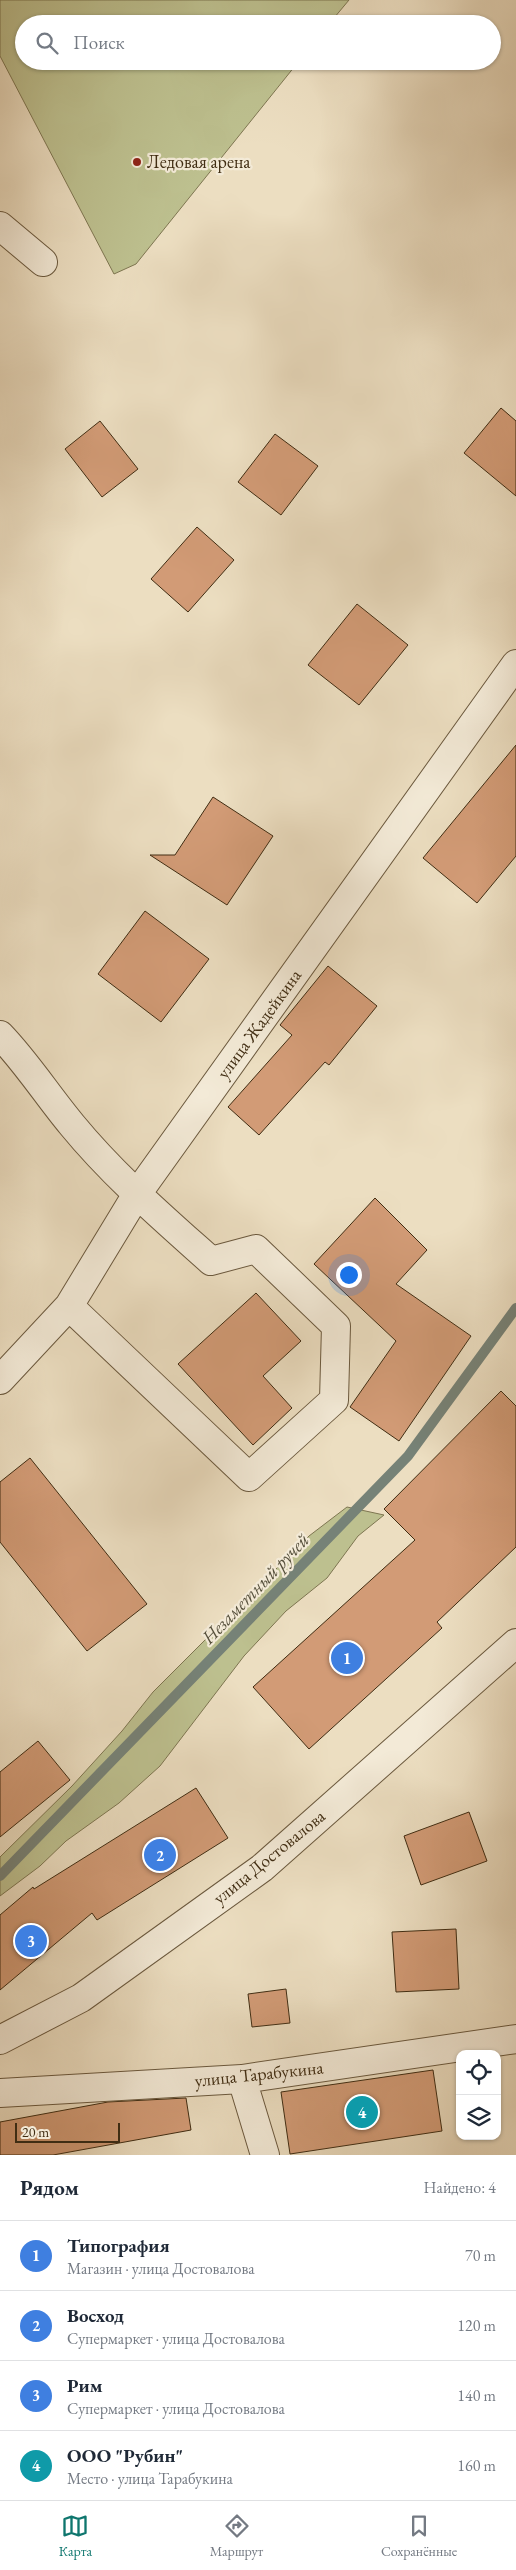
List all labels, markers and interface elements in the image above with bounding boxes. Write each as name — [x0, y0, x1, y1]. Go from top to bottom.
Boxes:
search box — [15, 15, 501, 70]
icon: search — [33, 29, 61, 57]
text: Поиск — [73, 30, 125, 55]
place label: Ледовая арена — [147, 150, 251, 173]
marker: Ледовая арена — [131, 156, 143, 168]
street label: улица Жадейкина — [211, 964, 307, 1083]
your location — [336, 1262, 362, 1288]
water label: Незаметный ручей — [195, 1527, 315, 1650]
pin: 1 — [331, 1639, 363, 1677]
street label: улица Достовалова — [208, 1804, 330, 1909]
pin: 2 — [144, 1836, 176, 1874]
pin: 3 — [15, 1922, 47, 1960]
map controls — [456, 2050, 501, 2140]
button: locate — [456, 2050, 501, 2095]
street label: улица Тарабукина — [193, 2055, 325, 2092]
pin: 4 — [346, 2093, 378, 2131]
button: layers — [456, 2095, 501, 2140]
scale bar — [15, 2120, 120, 2143]
text: 20 m — [22, 2123, 49, 2141]
text: Рядом — [20, 2174, 79, 2201]
text: Найдено: 4 — [424, 2177, 496, 2198]
text: Типография — [67, 2233, 170, 2258]
text: 1 — [32, 2245, 40, 2266]
text: 70 m — [465, 2245, 496, 2266]
text: Магазин · улица Достовалова — [67, 2258, 255, 2279]
text: Восход — [67, 2303, 124, 2328]
text: 2 — [32, 2315, 40, 2336]
text: 120 m — [457, 2315, 496, 2336]
text: Супермаркет · улица Достовалова — [67, 2328, 285, 2349]
text: Рим — [67, 2373, 103, 2398]
text: 3 — [32, 2385, 40, 2406]
text: 140 m — [457, 2385, 496, 2406]
text: Супермаркет · улица Достовалова — [67, 2398, 285, 2419]
text: ООО "Рубин" — [67, 2443, 183, 2468]
text: 4 — [32, 2455, 40, 2476]
text: 160 m — [457, 2455, 496, 2476]
text: Место · улица Тарабукина — [67, 2468, 233, 2489]
tab: Карта — [59, 2512, 92, 2560]
tab: Маршрут — [210, 2512, 263, 2560]
tab: Сохранённые — [381, 2512, 457, 2560]

